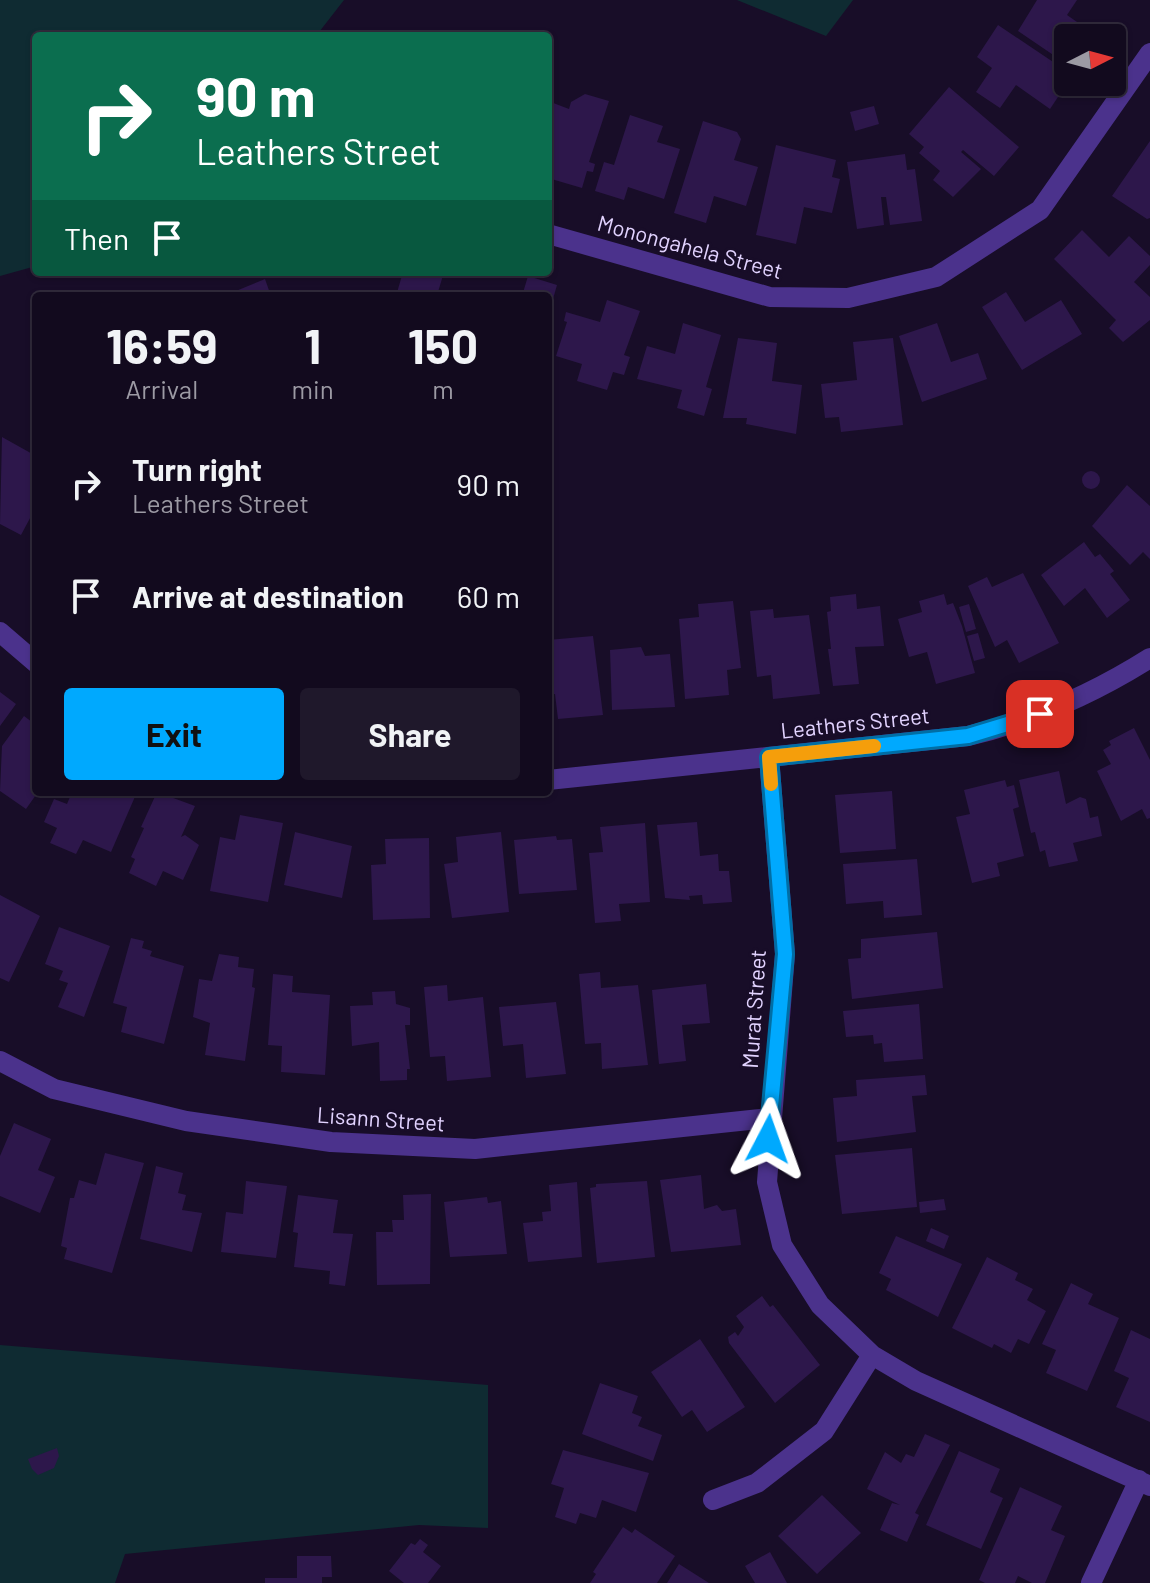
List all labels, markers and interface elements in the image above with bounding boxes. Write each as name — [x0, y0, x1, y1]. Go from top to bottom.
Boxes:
north arrow — [1054, 24, 1126, 96]
map controls — [1054, 24, 1126, 96]
text: 90 m — [196, 61, 316, 128]
icon: right — [64, 64, 168, 168]
text: Leathers Street — [196, 129, 441, 172]
street label: Monongahela Street — [595, 209, 786, 283]
icon: arrive — [145, 216, 189, 260]
text: Then — [64, 220, 129, 256]
text: 16:59 — [106, 316, 218, 374]
text: 1 — [304, 316, 321, 374]
text: 150 — [408, 316, 478, 374]
text: Arrival — [125, 373, 198, 404]
text: min — [292, 373, 334, 404]
text: m — [432, 373, 454, 404]
text: Turn right — [132, 451, 262, 487]
icon: right — [64, 462, 108, 506]
text: 90 m — [457, 466, 520, 502]
text: Leathers Street — [132, 487, 309, 518]
icon: arrive — [64, 574, 108, 618]
text: Arrive at destination — [132, 578, 404, 614]
text: 60 m — [457, 578, 520, 614]
pin — [1006, 680, 1074, 748]
button: Exit — [64, 688, 284, 780]
button: Share — [300, 688, 520, 780]
icon: arrive — [1018, 692, 1062, 736]
street label: Leathers Street — [779, 701, 931, 743]
street label: Murat Street — [736, 949, 770, 1069]
position arrow — [726, 1097, 810, 1181]
street label: Lisann Street — [316, 1101, 446, 1135]

